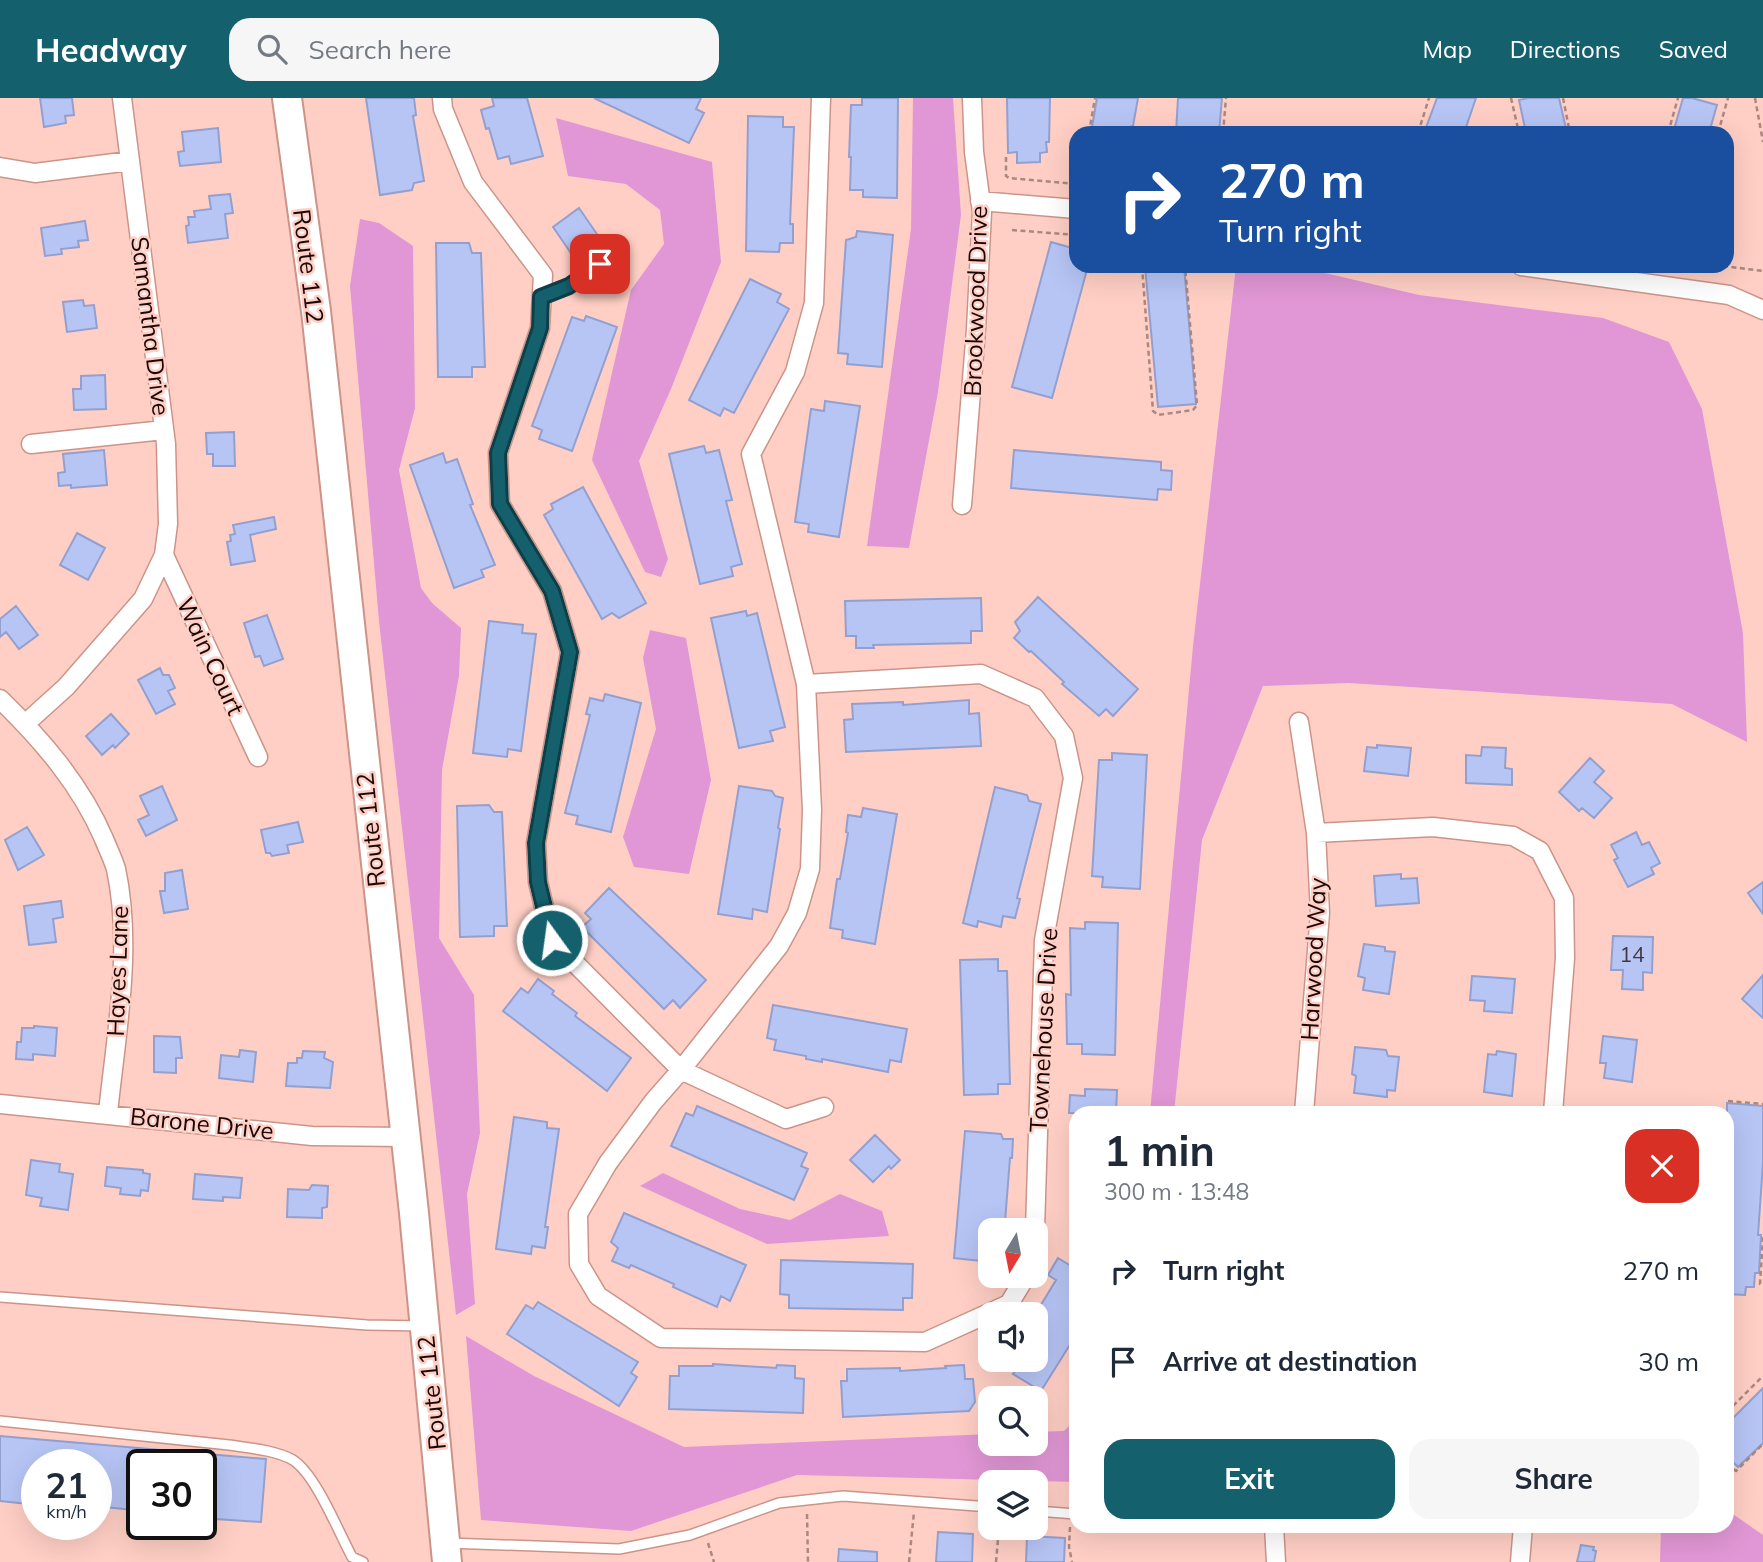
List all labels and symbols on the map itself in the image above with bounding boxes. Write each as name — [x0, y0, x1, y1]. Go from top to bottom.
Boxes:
street label: Brookwood Drive — [957, 205, 993, 397]
street label: Route 112 — [287, 207, 331, 325]
pin — [570, 234, 630, 294]
street label: Samantha Drive — [125, 235, 177, 417]
street label: Wain Court — [171, 592, 251, 720]
street label: Route 112 — [349, 771, 391, 889]
street label: Harwood Way — [1294, 876, 1332, 1041]
position arrow — [515, 903, 589, 977]
street label: Hayes Lane — [100, 905, 134, 1037]
street label: Townehouse Drive — [1023, 927, 1063, 1133]
house number: 14 — [1619, 941, 1645, 967]
street label: Barone Drive — [129, 1101, 275, 1145]
north arrow — [978, 1218, 1048, 1288]
street label: Route 112 — [410, 1334, 452, 1452]
speed limit sign: 30 — [126, 1449, 217, 1540]

